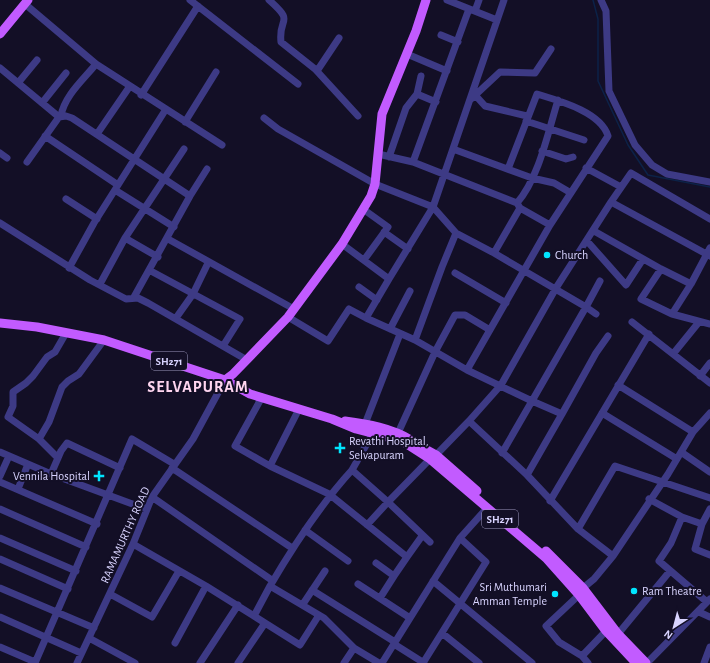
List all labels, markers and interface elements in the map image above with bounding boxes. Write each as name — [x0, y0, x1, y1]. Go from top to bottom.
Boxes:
place label: Church — [555, 249, 588, 261]
marker: Church — [542, 250, 552, 260]
road number: SH271 — [151, 352, 187, 370]
district label: SELVAPURAM — [147, 379, 249, 395]
place label: Revathi Hospital, Selvapuram — [349, 435, 429, 461]
marker: Revathi Hospital, Selvapuram — [334, 442, 346, 454]
place label: Vennila Hospital — [13, 470, 90, 482]
marker: Vennila Hospital — [93, 470, 105, 482]
street label: RAMAMURTHY ROAD — [98, 485, 152, 585]
road number: SH271 — [482, 510, 518, 528]
place label: Sri Muthumari Amman Temple — [473, 581, 547, 607]
place label: Ram Theatre — [642, 585, 702, 597]
marker: Ram Theatre — [629, 586, 639, 596]
marker: Sri Muthumari Amman Temple — [550, 589, 560, 599]
north arrow — [654, 607, 694, 647]
text: N — [662, 628, 675, 641]

